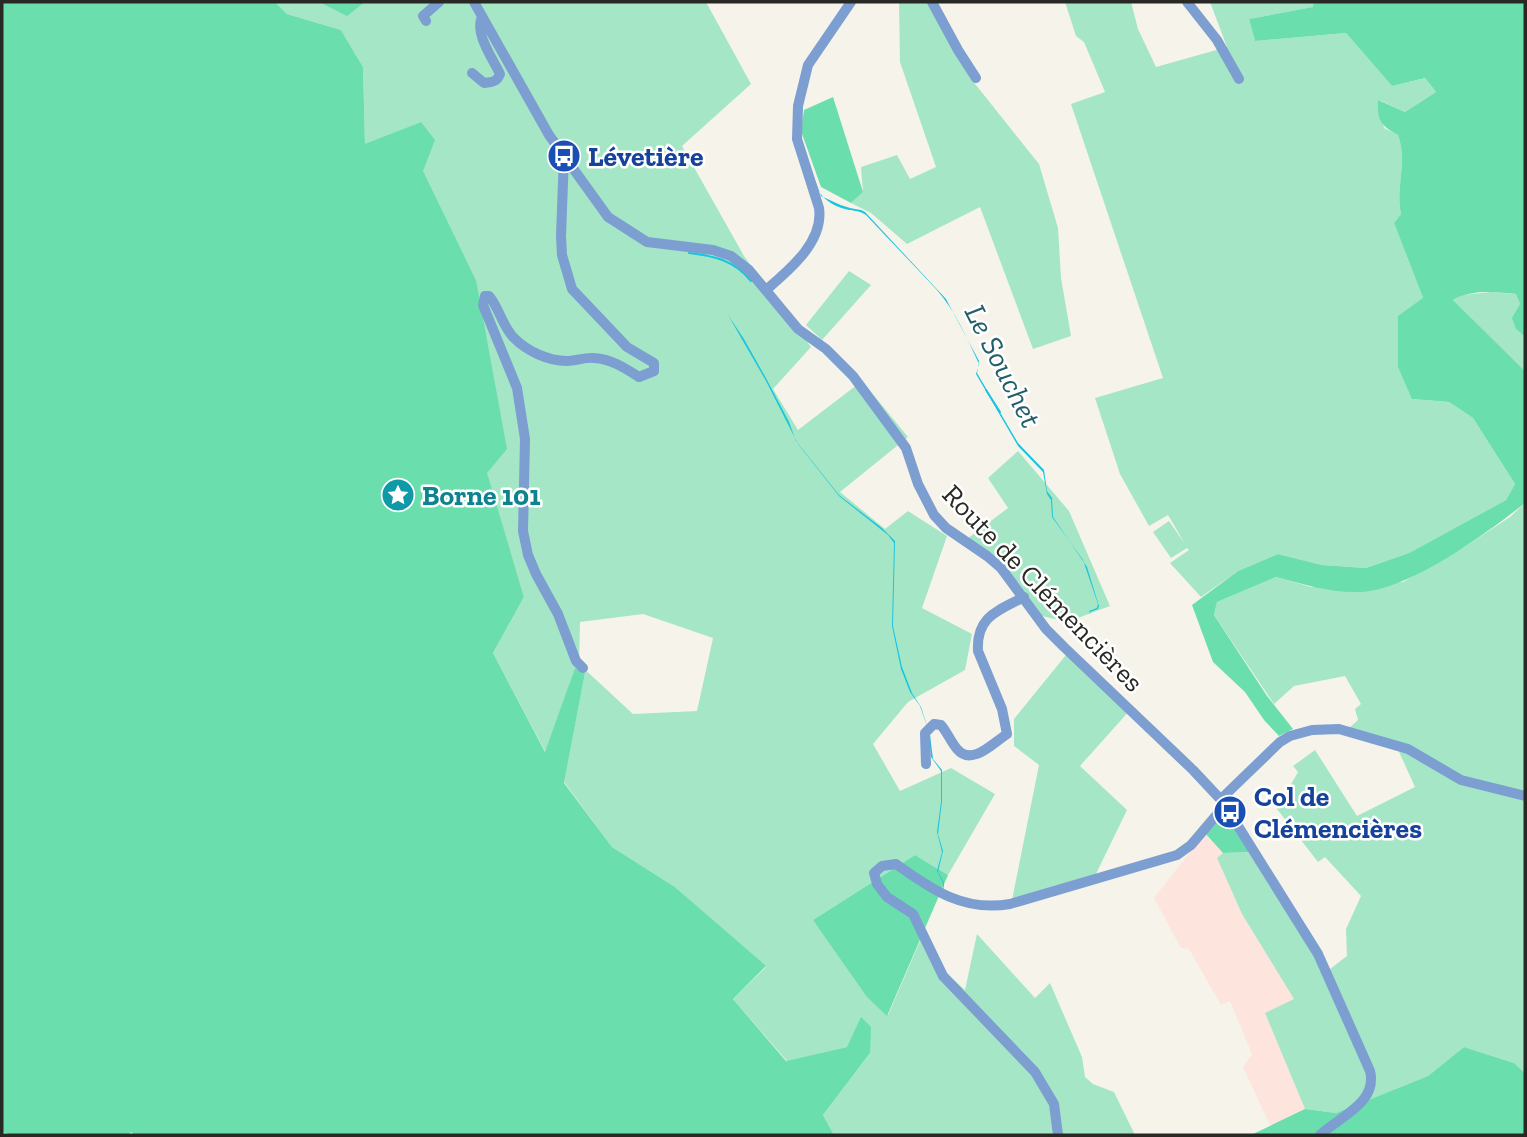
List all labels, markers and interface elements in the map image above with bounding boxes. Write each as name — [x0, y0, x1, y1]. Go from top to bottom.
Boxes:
bus stop icon: Lévetière — [545, 137, 583, 175]
place label: Lévetière — [588, 140, 704, 173]
water label: Le Souchet — [957, 299, 1049, 433]
place icon: Borne 101 — [379, 476, 417, 514]
street label: Route de Clémencières — [936, 478, 1150, 698]
place label: Borne 101 — [422, 479, 541, 512]
place label: Col de Clémencières — [1254, 780, 1422, 845]
bus stop icon: Col de Clémencières — [1211, 793, 1249, 831]

